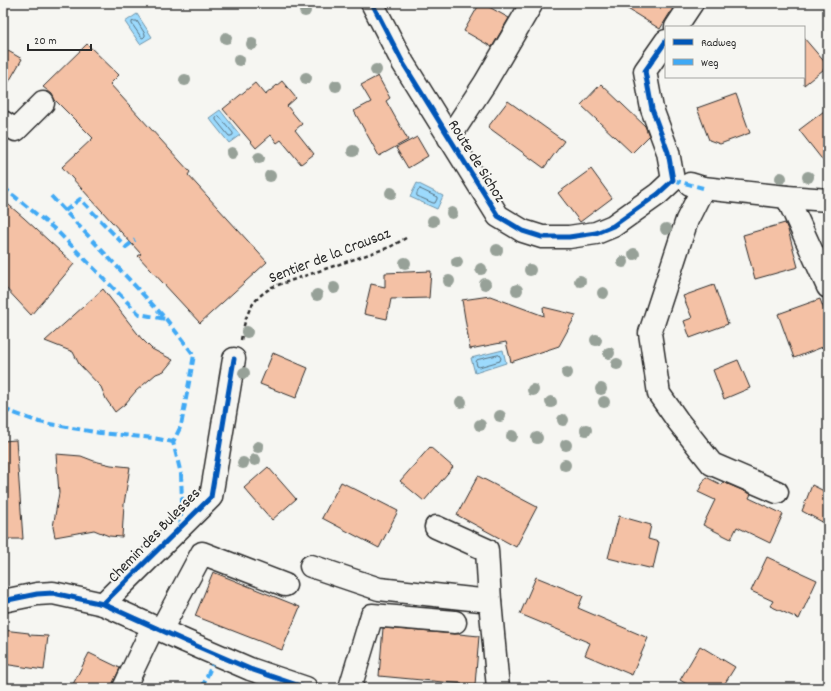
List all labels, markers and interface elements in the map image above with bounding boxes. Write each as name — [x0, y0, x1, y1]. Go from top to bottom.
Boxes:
scale bar — [28, 26, 91, 52]
legend — [665, 26, 805, 78]
text: 20 m — [34, 33, 57, 50]
text: Radweg — [701, 35, 736, 52]
text: Weg — [701, 55, 718, 72]
street label: Route de Sichoz — [441, 116, 510, 207]
street label: Sentier de la Crausaz — [266, 223, 394, 290]
street label: Chemin des Bulesses — [103, 483, 207, 589]

